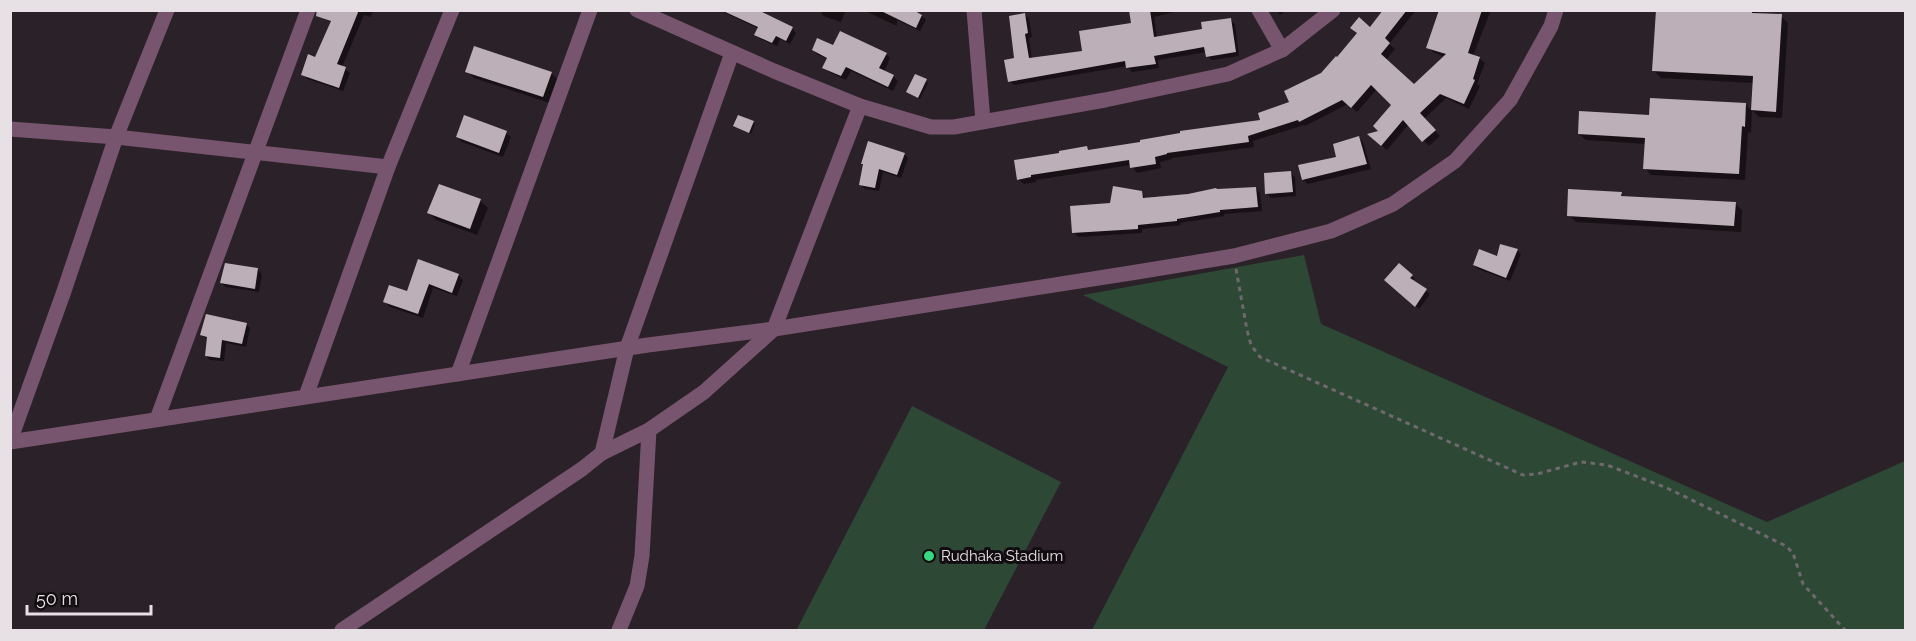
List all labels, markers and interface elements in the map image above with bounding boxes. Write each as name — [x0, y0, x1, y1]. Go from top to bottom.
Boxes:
place label: Rudhaka Stadium — [941, 547, 1063, 565]
marker: Rudhaka Stadium — [922, 549, 936, 563]
scale bar — [27, 578, 152, 616]
text: 50 m — [36, 588, 78, 609]

